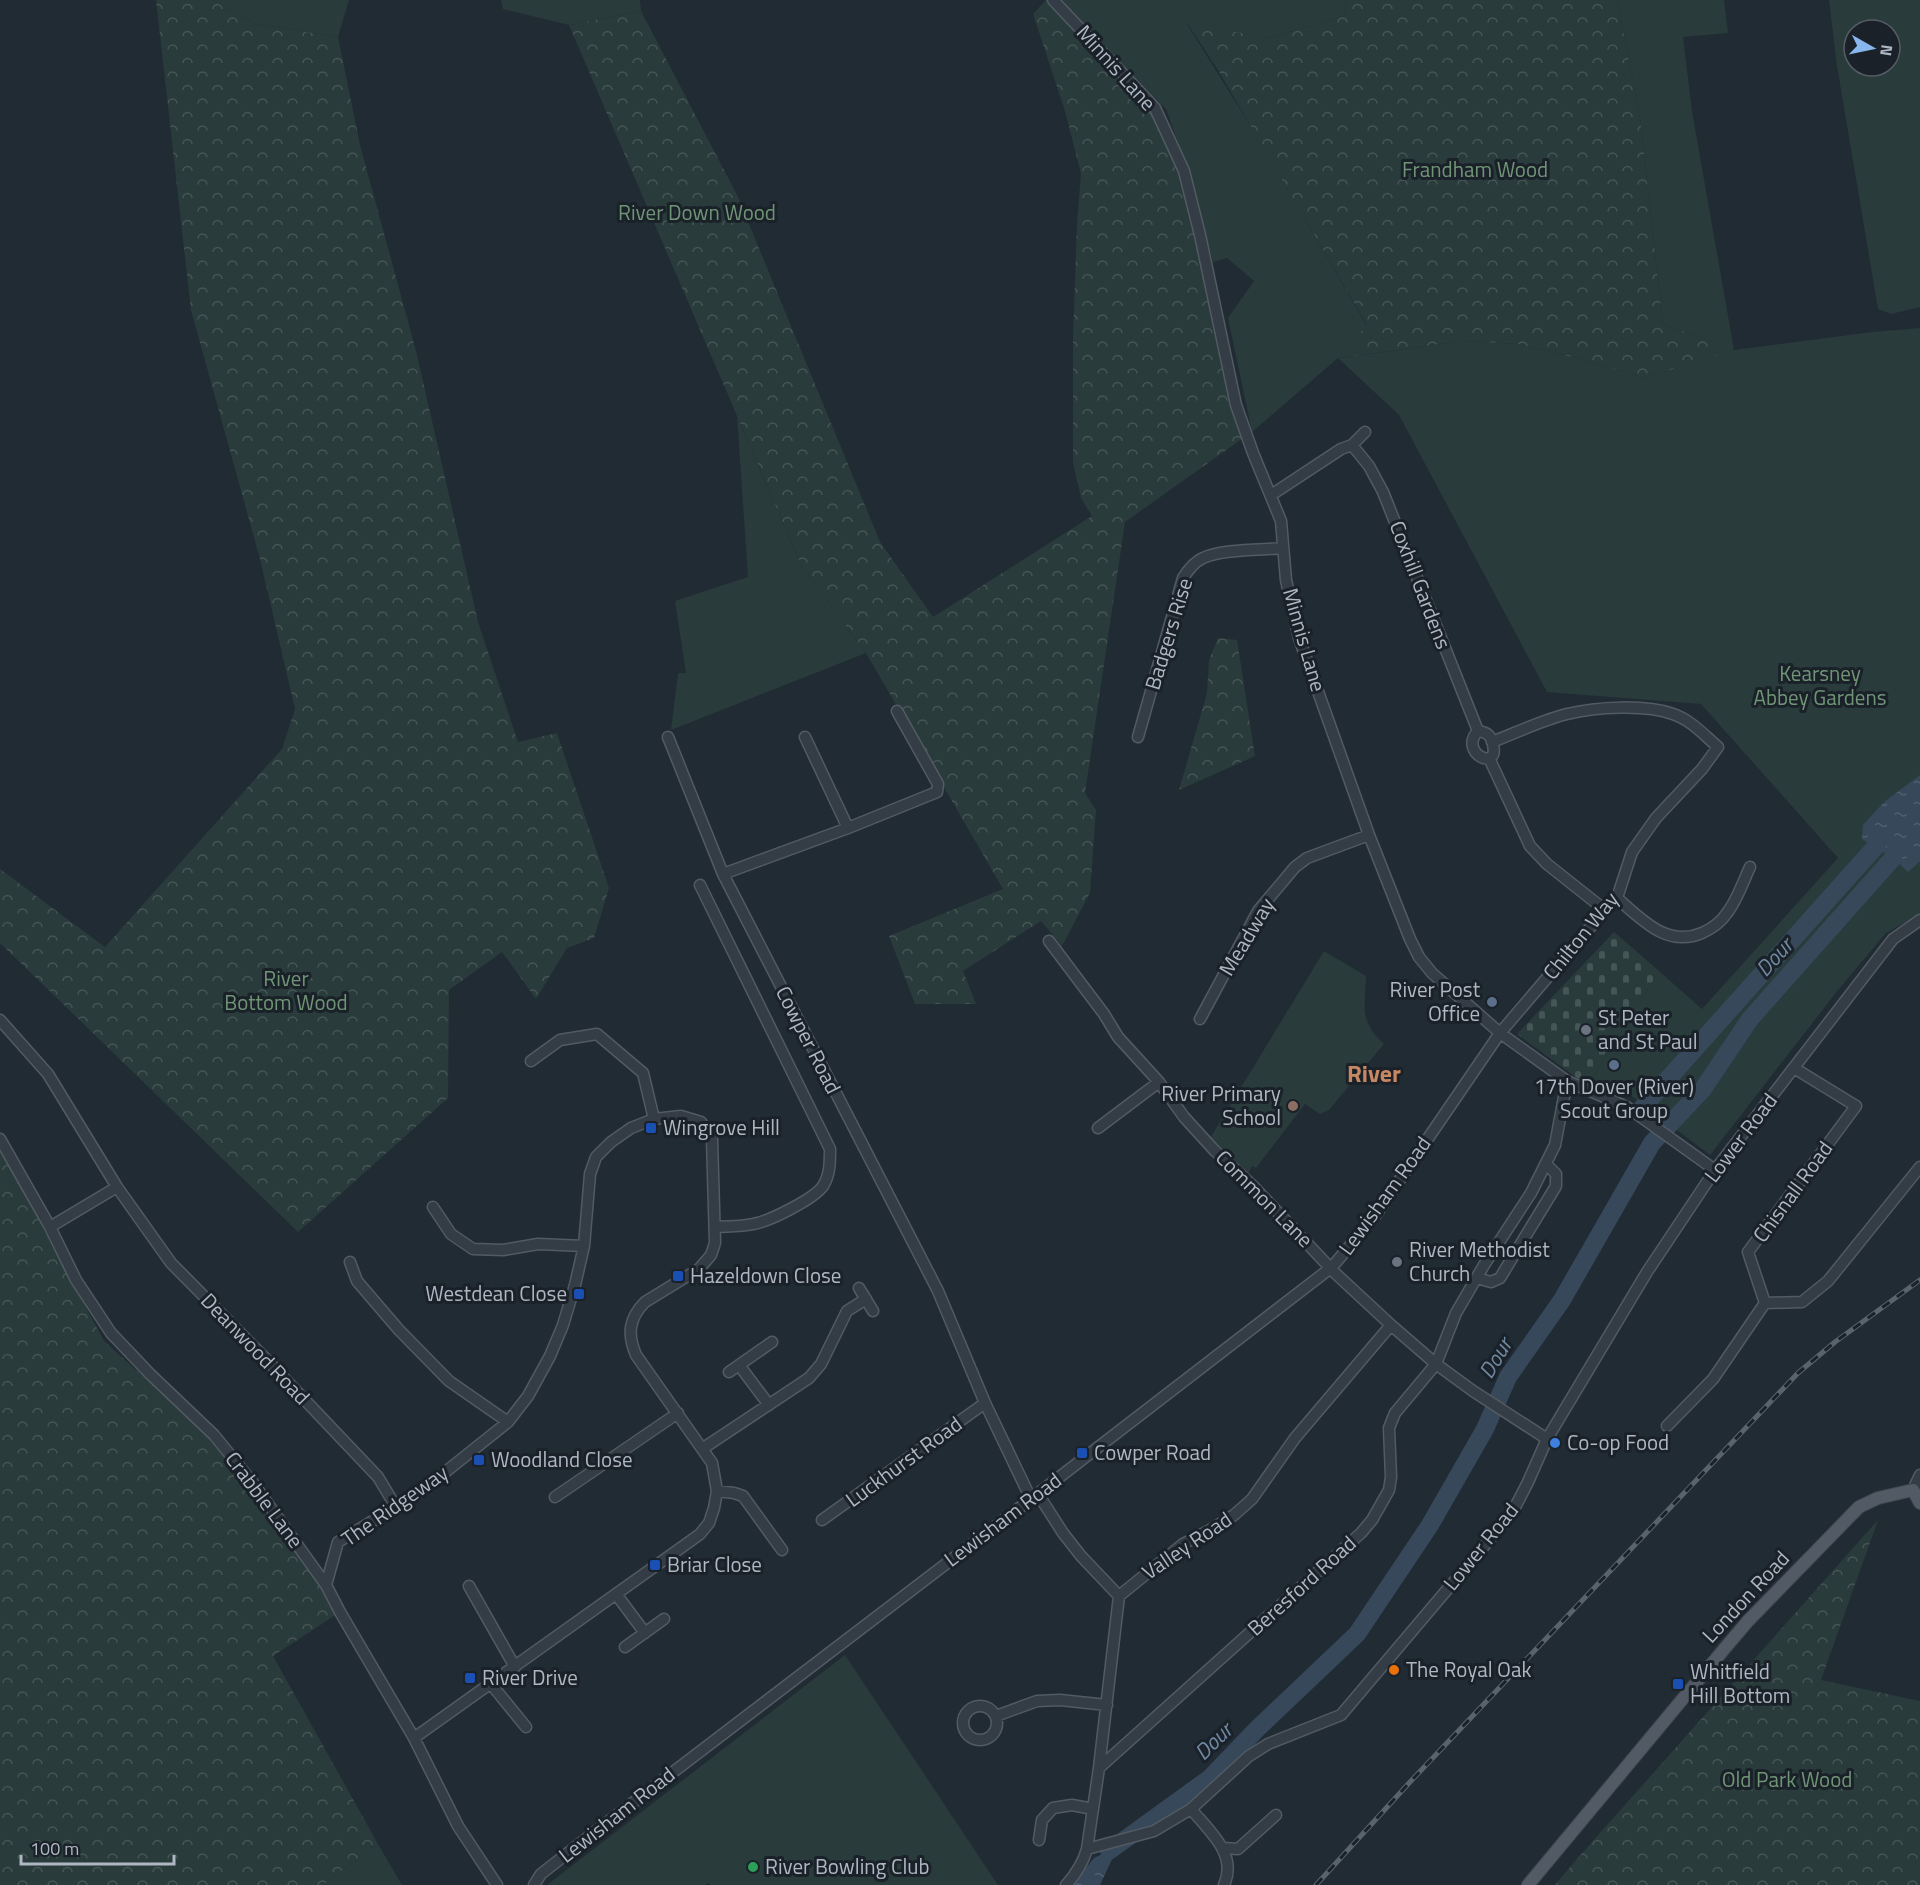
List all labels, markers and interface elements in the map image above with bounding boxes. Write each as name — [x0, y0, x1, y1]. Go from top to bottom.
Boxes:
street label: Minnis Lane — [1069, 17, 1164, 118]
north arrow — [1842, 18, 1902, 78]
text: N — [1874, 43, 1900, 58]
park label: Frandham Wood — [1402, 153, 1548, 185]
park label: River Down Wood — [618, 196, 776, 228]
street label: Coxhill Gardens — [1382, 516, 1460, 653]
street label: Badgers Rise — [1136, 574, 1200, 694]
street label: Minnis Lane — [1275, 584, 1335, 695]
park label: Kearsney Abbey Gardens — [1754, 657, 1887, 713]
street label: Chilton Way — [1535, 884, 1626, 986]
street label: Meadway — [1210, 891, 1282, 982]
water label: Dour — [1747, 928, 1803, 984]
park label: River Bottom Wood — [224, 962, 348, 1018]
place label: River Post Office — [1389, 973, 1481, 1029]
street label: Cowper Road — [768, 980, 850, 1099]
marker: River Post Office — [1485, 995, 1499, 1009]
place label: St Peter and St Paul — [1598, 1001, 1698, 1057]
marker: St Peter and St Paul — [1579, 1023, 1593, 1037]
district label: River — [1347, 1055, 1401, 1091]
marker: 17th Dover (River) Scout Group — [1607, 1058, 1621, 1072]
place label: 17th Dover (River) Scout Group — [1534, 1070, 1694, 1126]
place label: River Primary School — [1161, 1077, 1281, 1133]
street label: Lower Road — [1696, 1086, 1785, 1189]
marker: River Primary School — [1286, 1099, 1300, 1113]
place label: Wingrove Hill — [663, 1111, 780, 1143]
marker: Wingrove Hill — [644, 1121, 658, 1135]
street label: Lewisham Road — [1330, 1129, 1438, 1262]
street label: Chisnall Road — [1744, 1134, 1840, 1249]
street label: Common Lane — [1209, 1142, 1321, 1254]
place label: River Methodist Church — [1409, 1233, 1550, 1289]
marker: River Methodist Church — [1390, 1255, 1404, 1269]
place label: Hazeldown Close — [690, 1259, 841, 1291]
marker: Hazeldown Close — [671, 1269, 685, 1283]
place label: Westdean Close — [425, 1277, 567, 1309]
street label: Deanwood Road — [194, 1285, 318, 1412]
marker: Westdean Close — [572, 1287, 586, 1301]
water label: Dour — [1470, 1329, 1522, 1385]
street label: Luckhurst Road — [838, 1408, 968, 1514]
place label: Co-op Food — [1567, 1426, 1669, 1458]
place label: Cowper Road — [1094, 1436, 1211, 1468]
marker: Co-op Food — [1548, 1436, 1562, 1450]
place label: Woodland Close — [491, 1443, 633, 1475]
street label: Crabble Lane — [218, 1444, 312, 1554]
marker: Cowper Road — [1075, 1446, 1089, 1460]
marker: Woodland Close — [472, 1453, 486, 1467]
street label: The Ridgeway — [334, 1457, 454, 1554]
street label: Lewisham Road — [937, 1464, 1068, 1574]
street label: Lower Road — [1435, 1496, 1526, 1597]
street label: Valley Road — [1135, 1503, 1238, 1587]
street label: Beresford Road — [1240, 1528, 1363, 1643]
street label: London Road — [1694, 1543, 1796, 1650]
place label: Briar Close — [667, 1548, 762, 1580]
marker: Briar Close — [648, 1558, 662, 1572]
place label: The Royal Oak — [1406, 1653, 1532, 1685]
place label: Whitfield Hill Bottom — [1690, 1655, 1790, 1711]
place label: River Drive — [482, 1661, 578, 1693]
marker: The Royal Oak — [1387, 1663, 1401, 1677]
marker: River Drive — [463, 1671, 477, 1685]
marker: Whitfield Hill Bottom — [1671, 1677, 1685, 1691]
water label: Dour — [1186, 1712, 1242, 1768]
street label: Lewisham Road — [551, 1758, 682, 1870]
park label: Old Park Wood — [1722, 1763, 1852, 1795]
scale bar — [21, 1828, 174, 1866]
text: 100 m — [30, 1835, 79, 1862]
place label: River Bowling Club — [765, 1850, 929, 1882]
marker: River Bowling Club — [746, 1860, 760, 1874]

